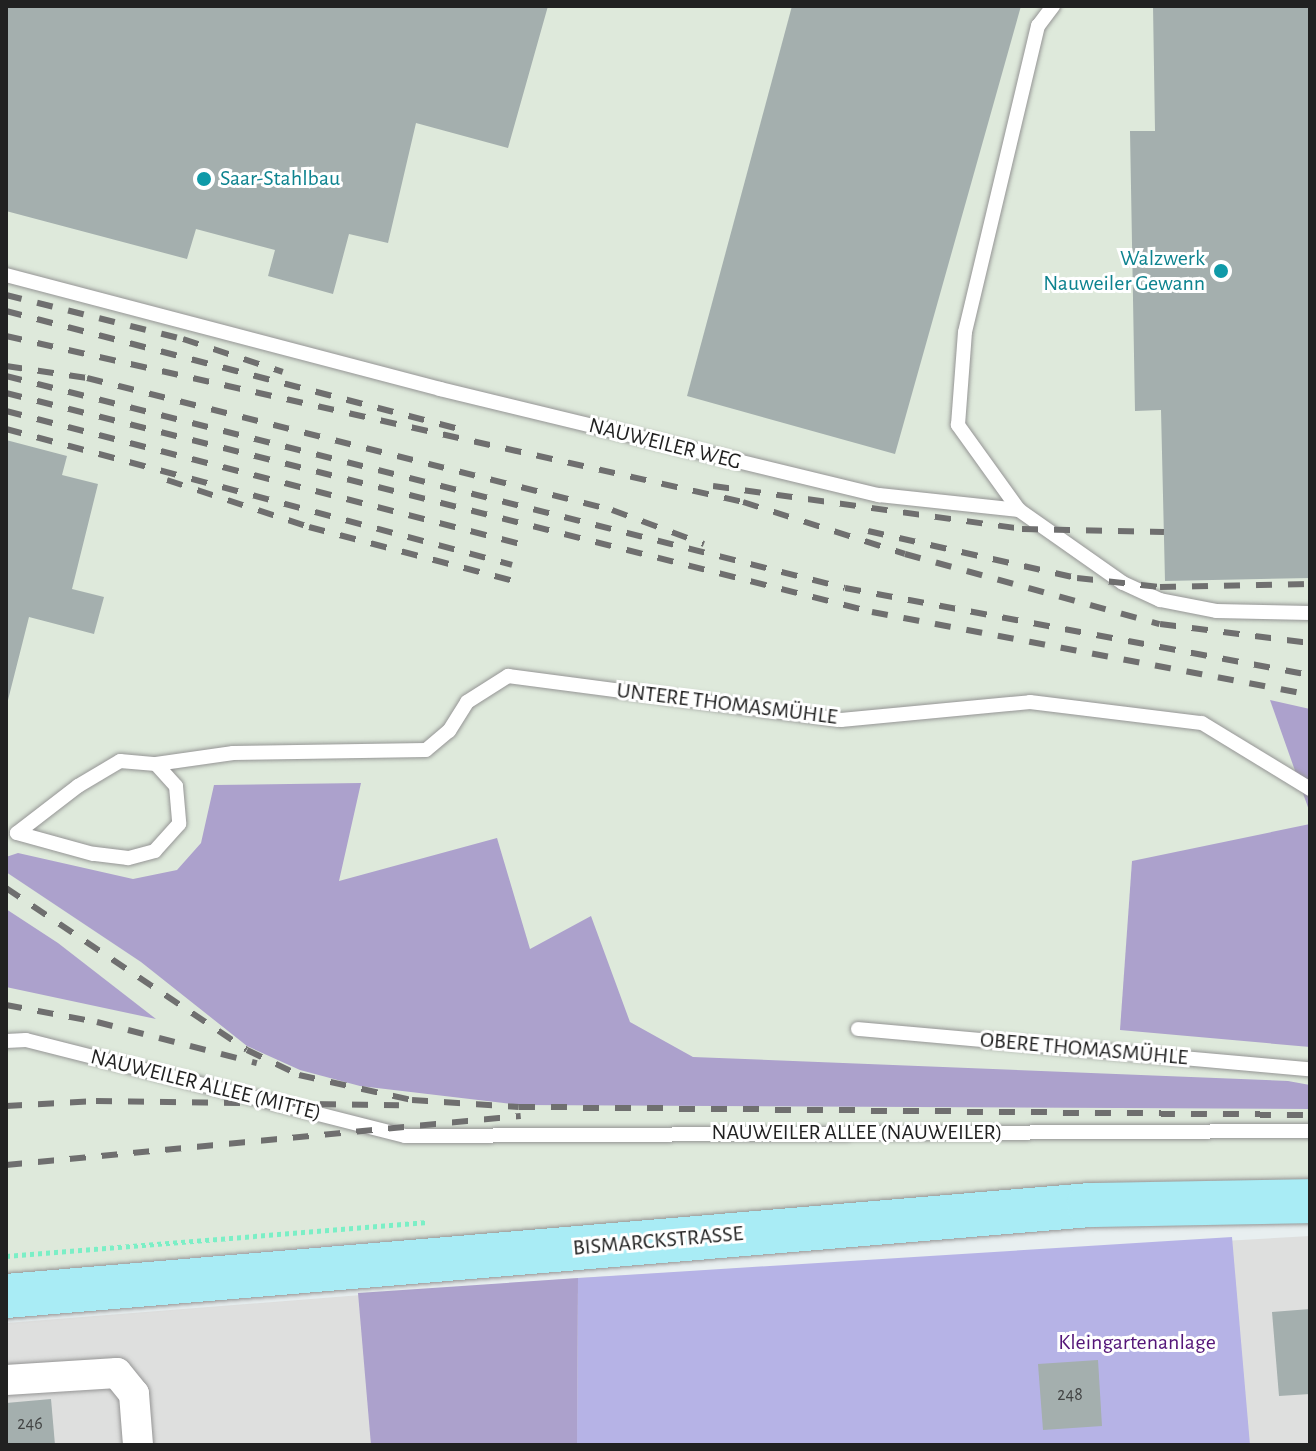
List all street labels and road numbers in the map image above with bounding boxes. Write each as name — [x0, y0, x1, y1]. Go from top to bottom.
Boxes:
street label: NAUWEILER WEG — [586, 412, 744, 476]
street label: UNTERE THOMASMÜHLE — [615, 677, 839, 731]
street label: OBERE THOMASMÜHLE — [979, 1027, 1189, 1071]
street label: NAUWEILER ALLEE (MITTE) — [88, 1044, 324, 1126]
street label: NAUWEILER ALLEE (NAUWEILER) — [711, 1120, 1003, 1146]
street label: BISMARCKSTRASSE — [572, 1220, 744, 1262]

